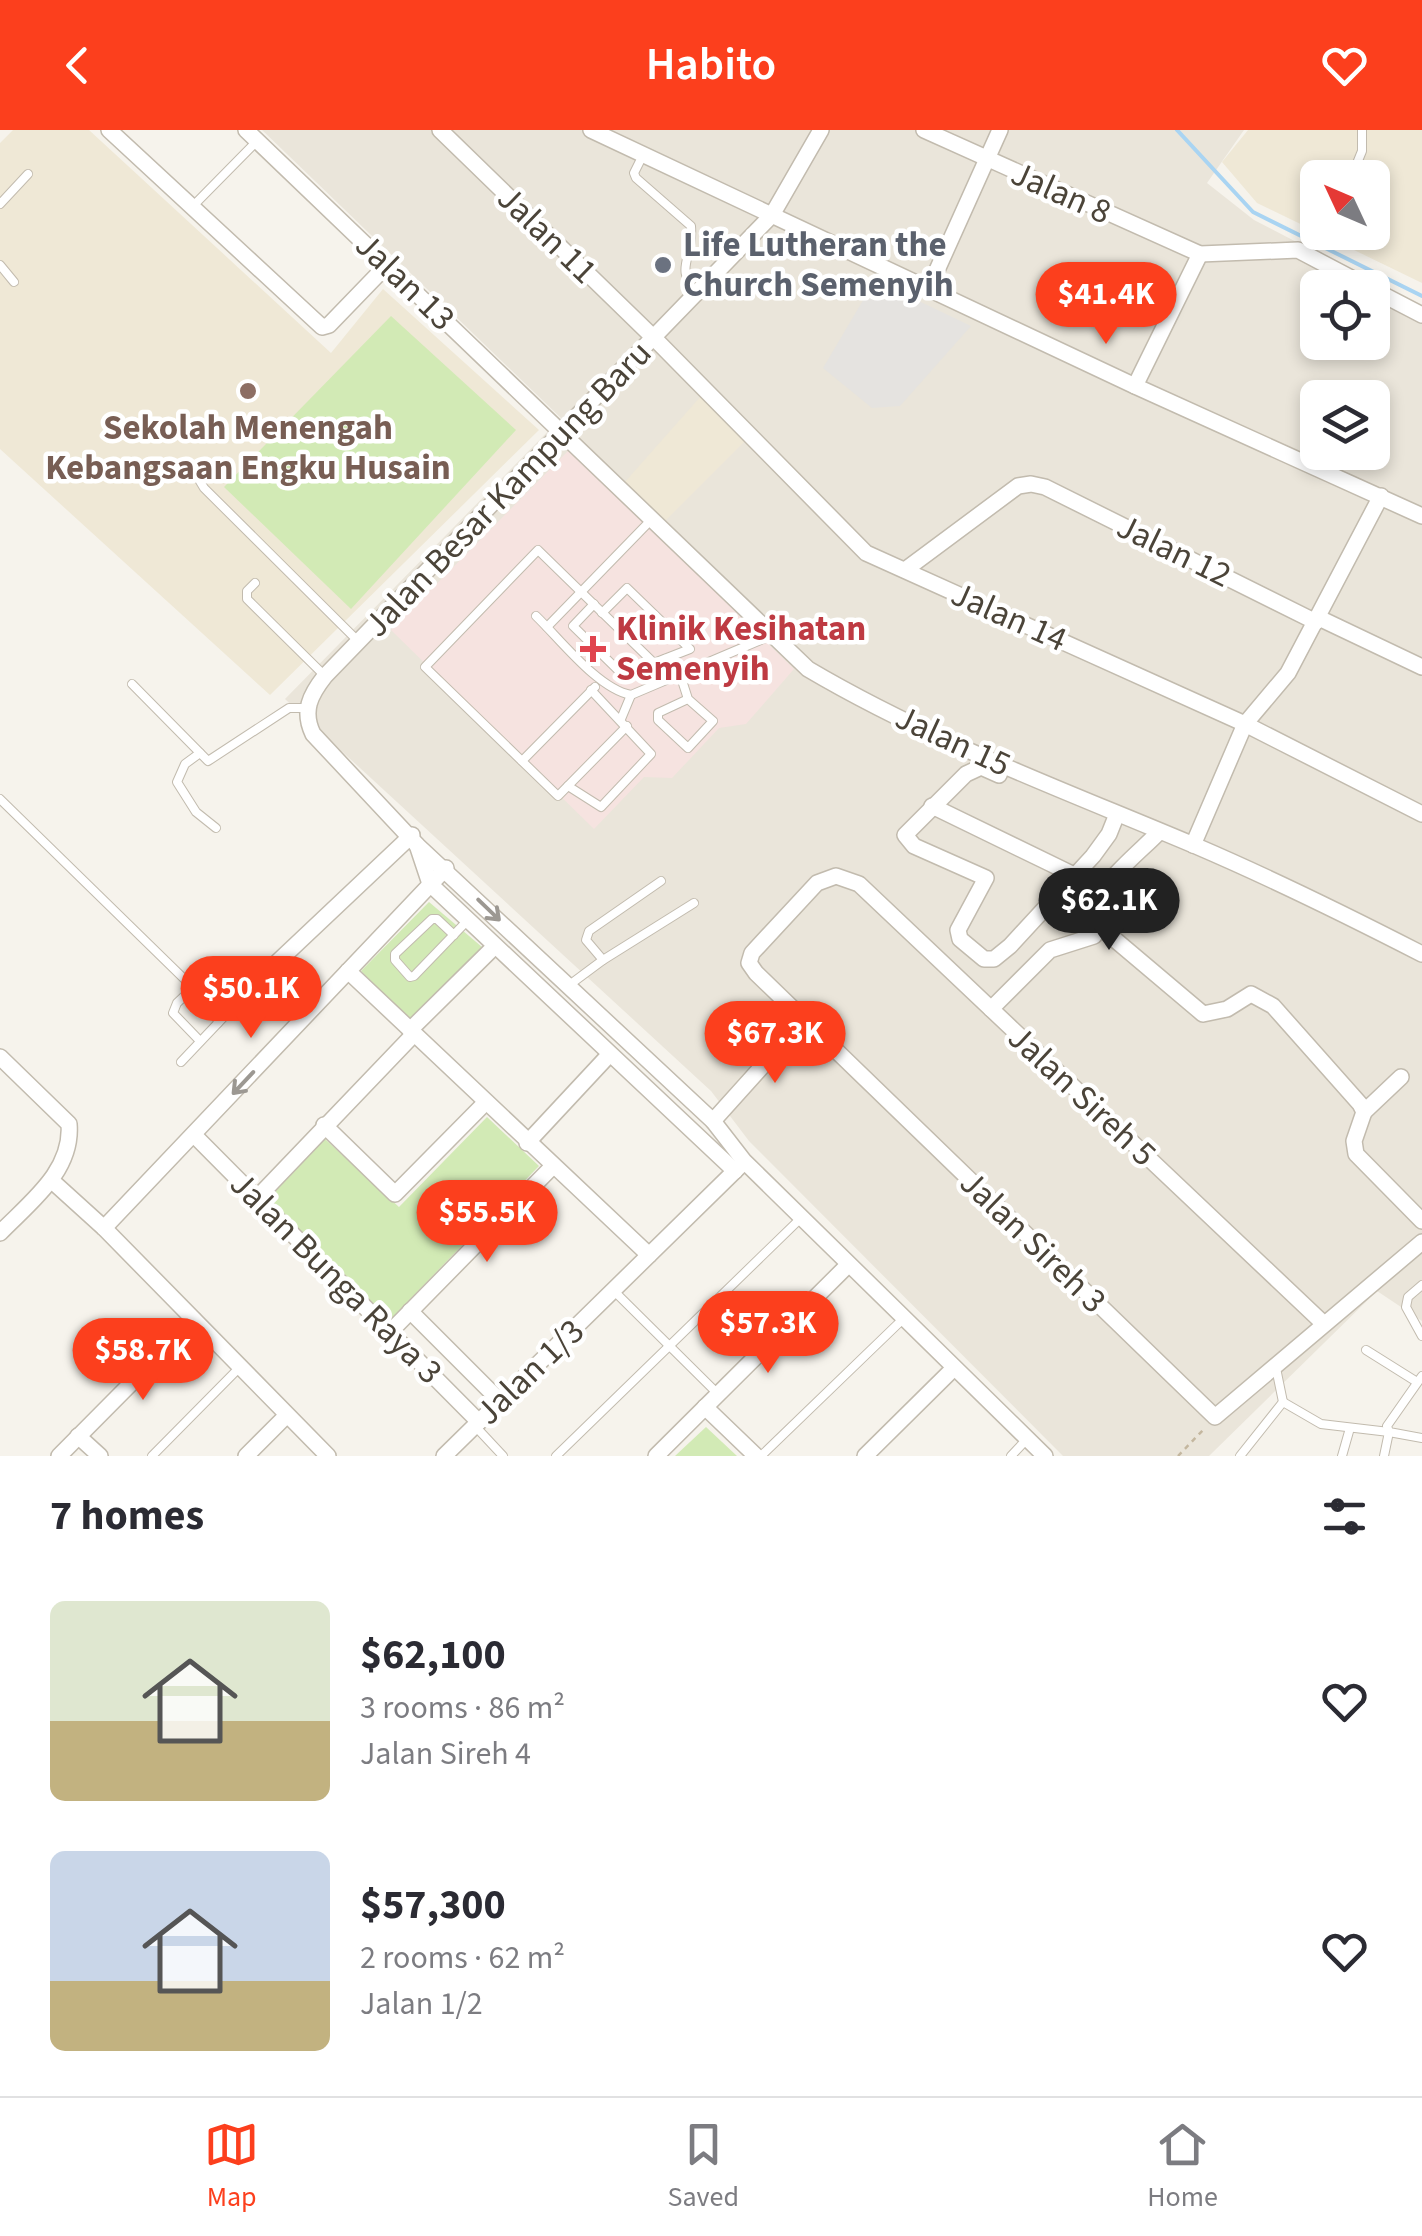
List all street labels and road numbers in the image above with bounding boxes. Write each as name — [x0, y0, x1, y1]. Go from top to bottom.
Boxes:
street label: Jalan 8 — [1003, 149, 1119, 237]
street label: Jalan 11 — [486, 175, 608, 295]
street label: Jalan 13 — [344, 222, 466, 342]
street label: Jalan Besar Kampung Baru — [353, 330, 663, 648]
street label: Jalan 12 — [1108, 502, 1240, 600]
street label: Jalan 14 — [943, 569, 1075, 665]
street label: Jalan 15 — [887, 693, 1019, 789]
street label: Jalan Sireh 5 — [997, 1014, 1167, 1178]
street label: Jalan Sireh 3 — [948, 1159, 1118, 1325]
street label: Jalan Bunga Raya 3 — [218, 1160, 454, 1396]
street label: Jalan 1/3 — [464, 1307, 596, 1437]

